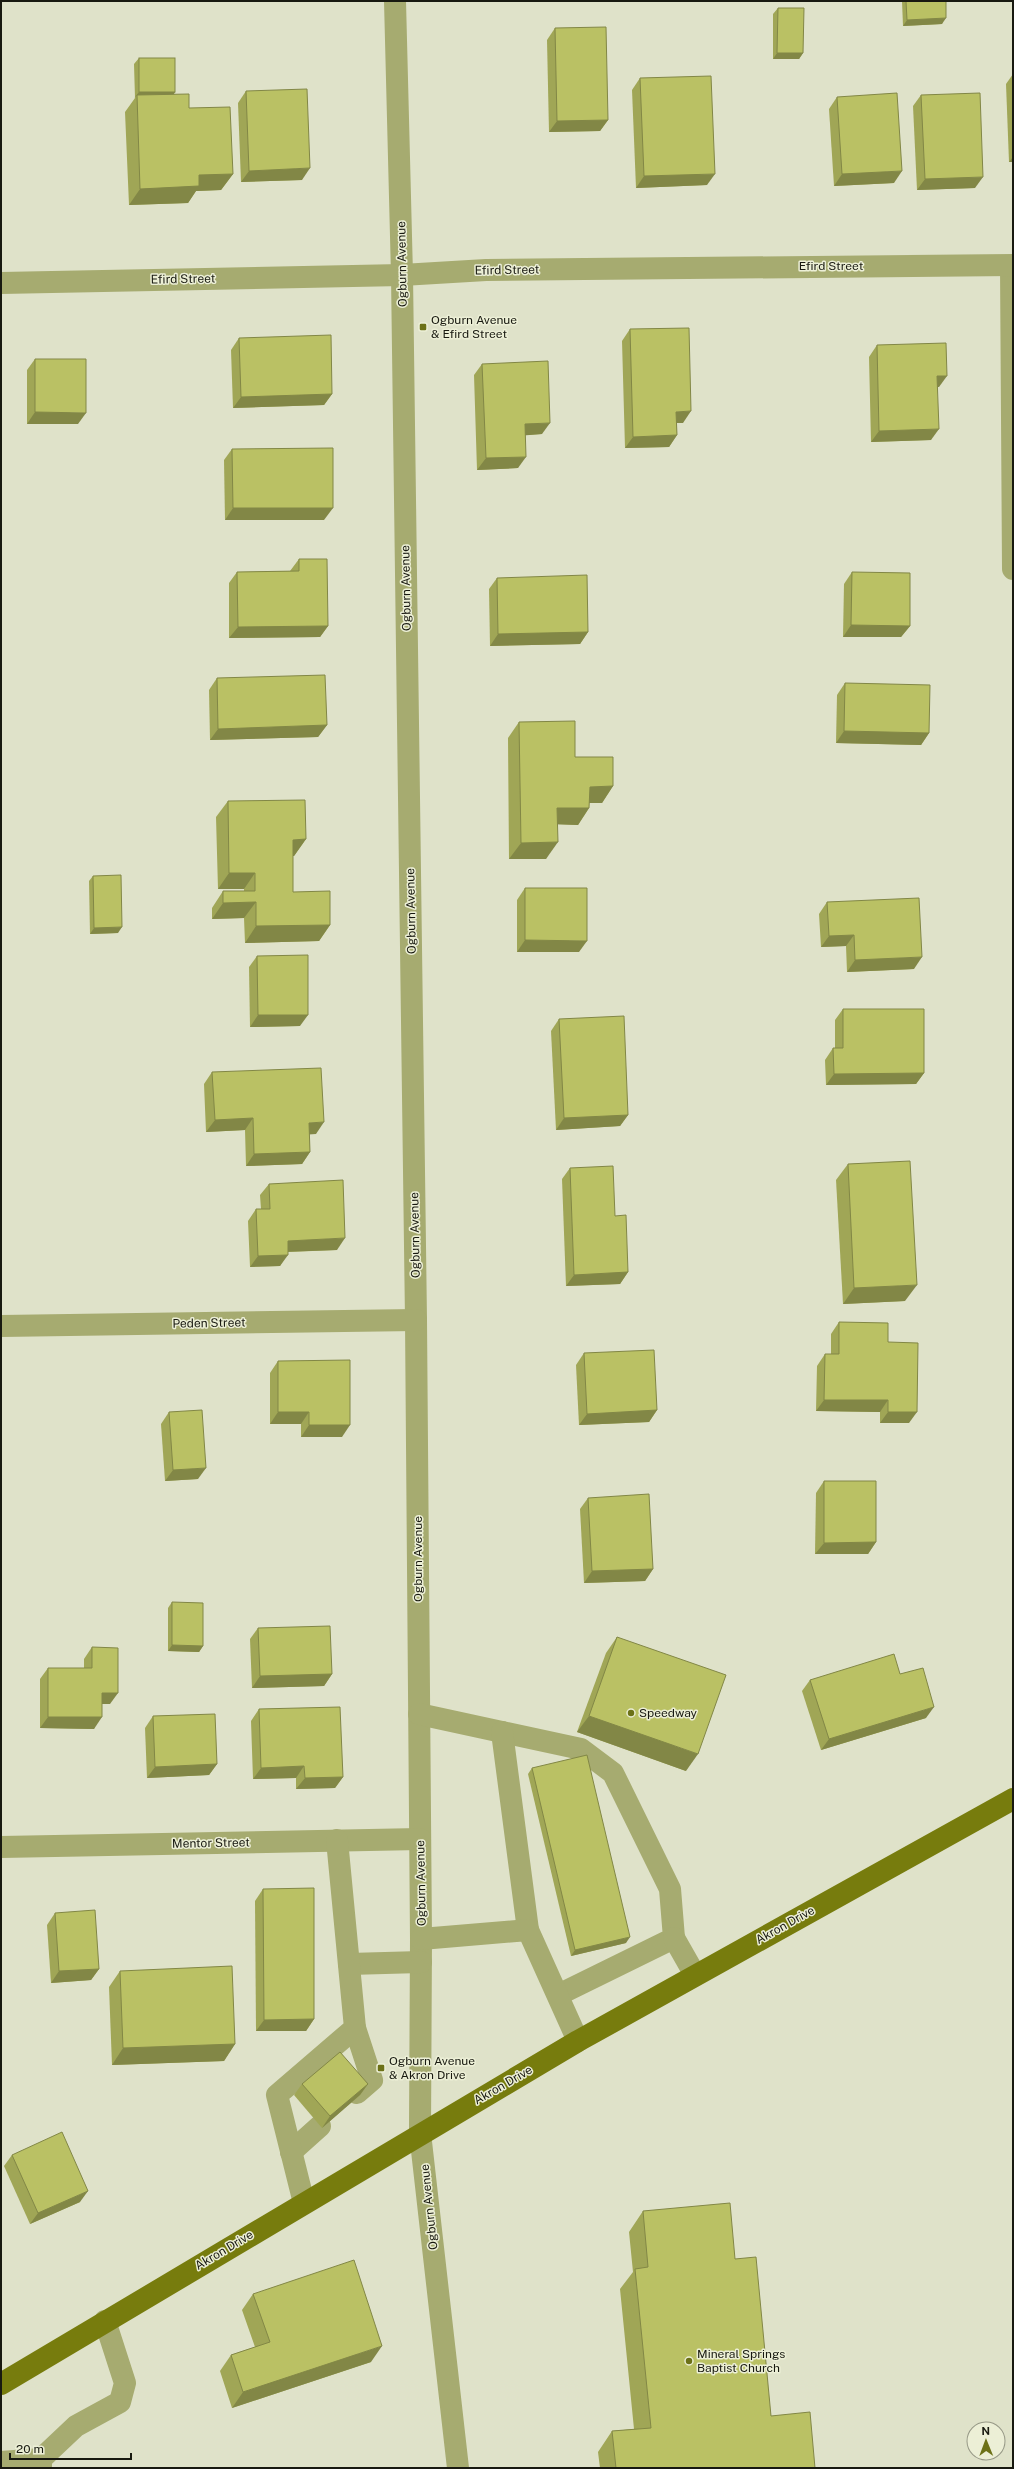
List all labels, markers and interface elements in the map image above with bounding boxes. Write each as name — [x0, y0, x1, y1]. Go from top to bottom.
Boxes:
street label: Ogburn Avenue — [394, 221, 410, 307]
street label: Efird Street — [799, 259, 864, 273]
street label: Efird Street — [475, 262, 540, 278]
street label: Efird Street — [151, 271, 216, 287]
place label: Ogburn Avenue & Efird Street — [431, 313, 517, 341]
marker: Ogburn Avenue & Efird Street — [418, 322, 428, 332]
street label: Ogburn Avenue — [398, 545, 414, 631]
street label: Ogburn Avenue — [403, 868, 419, 954]
street label: Ogburn Avenue — [407, 1192, 423, 1278]
street label: Peden Street — [172, 1315, 246, 1331]
street label: Ogburn Avenue — [411, 1516, 425, 1602]
place label: Speedway — [639, 1706, 698, 1720]
marker: Speedway — [626, 1708, 636, 1718]
street label: Mentor Street — [172, 1835, 250, 1851]
street label: Ogburn Avenue — [413, 1840, 429, 1926]
street label: Akron Drive — [753, 1903, 817, 1947]
place label: Ogburn Avenue & Akron Drive — [389, 2054, 475, 2082]
marker: Ogburn Avenue & Akron Drive — [376, 2063, 386, 2073]
street label: Akron Drive — [471, 2063, 535, 2107]
street label: Ogburn Avenue — [418, 2163, 440, 2251]
street label: Akron Drive — [192, 2227, 256, 2273]
place label: Mineral Springs Baptist Church — [697, 2347, 785, 2375]
marker: Mineral Springs Baptist Church — [684, 2356, 694, 2366]
north arrow — [966, 2421, 1006, 2461]
text: N — [981, 2425, 990, 2437]
scale bar — [10, 2435, 131, 2461]
text: 20 m — [16, 2442, 44, 2456]

